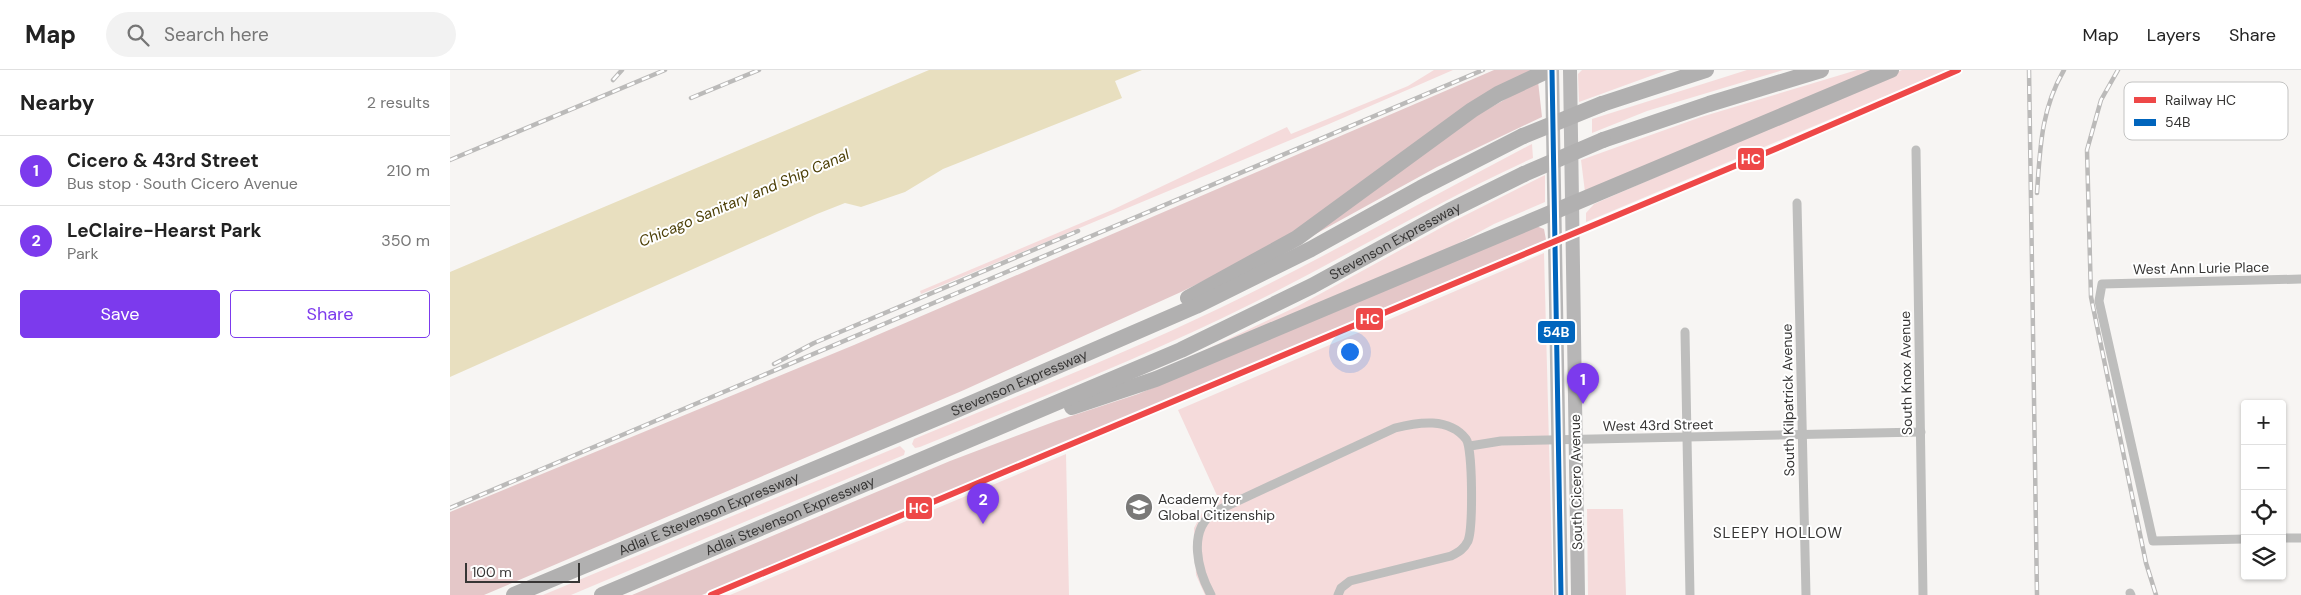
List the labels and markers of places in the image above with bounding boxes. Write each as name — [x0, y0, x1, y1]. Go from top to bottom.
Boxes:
pin: 1 — [1567, 363, 1599, 404]
pin: 2 — [967, 483, 999, 524]
place label: Academy for Global Citizenship — [1158, 490, 1275, 524]
school or university icon: Academy for Global Citizenship — [1124, 492, 1154, 522]

